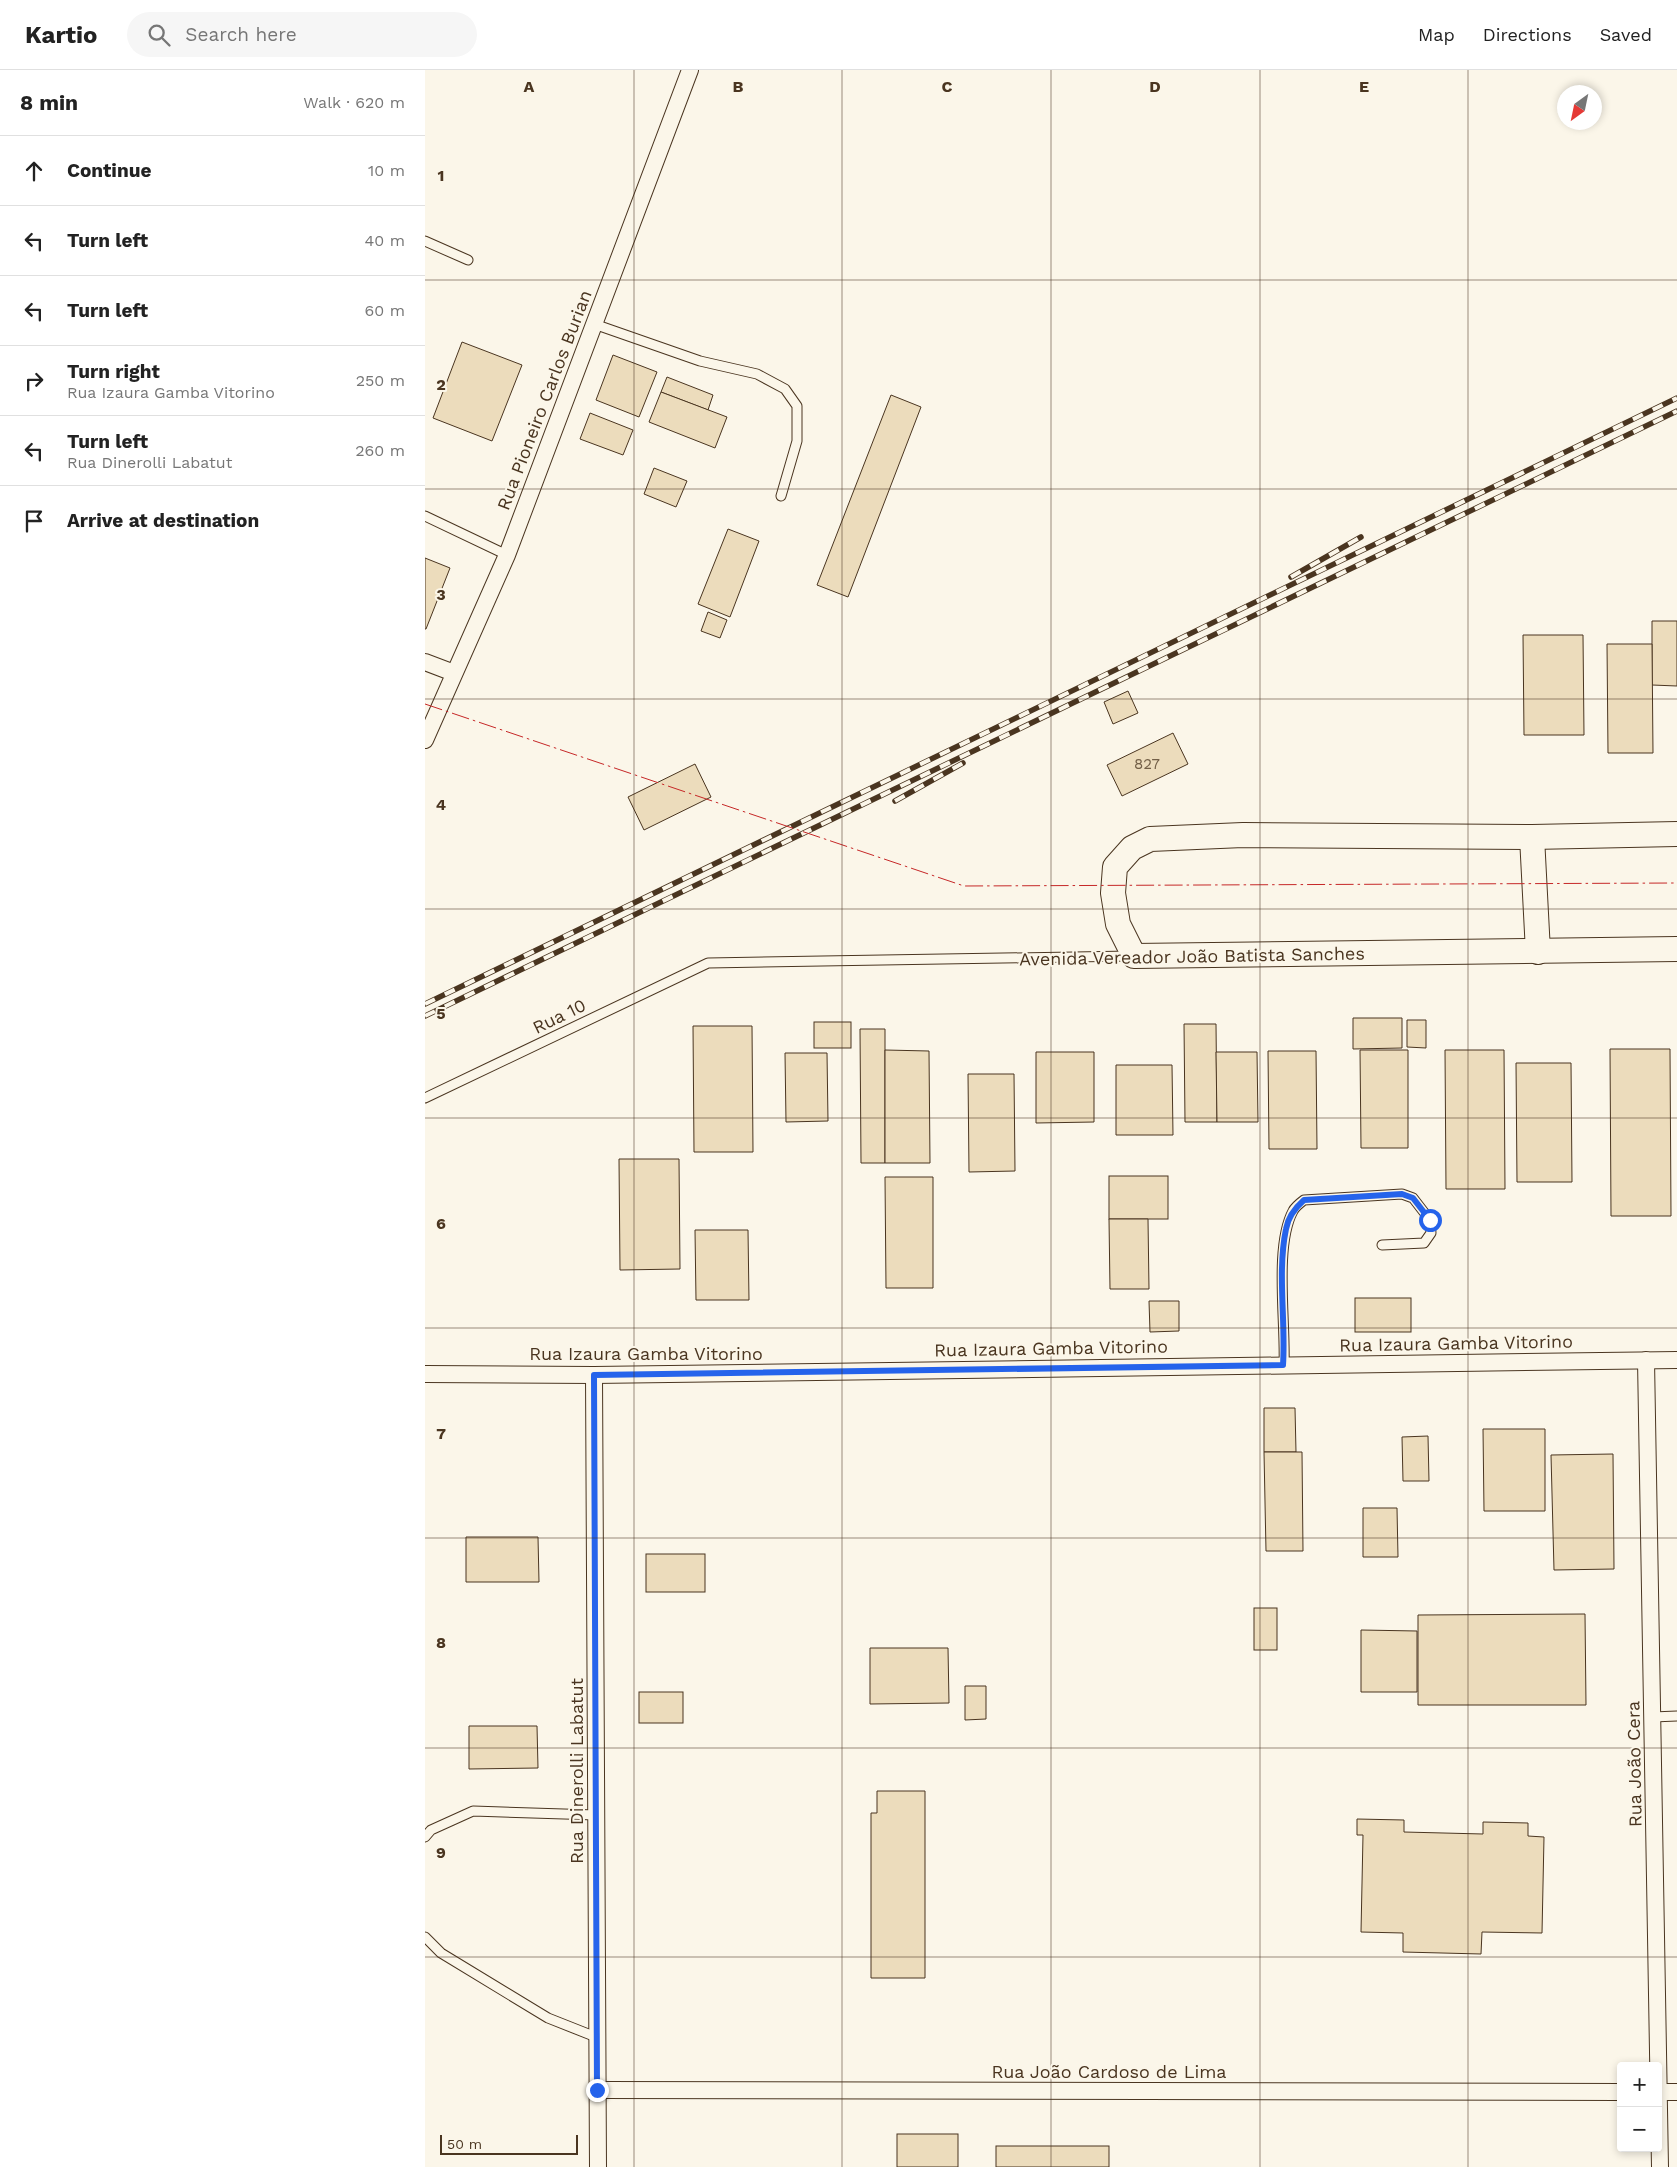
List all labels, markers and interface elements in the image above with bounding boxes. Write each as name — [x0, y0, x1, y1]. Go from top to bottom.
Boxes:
search box — [127, 12, 477, 57]
text: Kartio — [25, 21, 97, 49]
icon: search — [145, 21, 173, 49]
text: Search here — [185, 23, 297, 46]
text: Map — [1418, 24, 1455, 45]
text: Directions — [1483, 24, 1572, 45]
text: Saved — [1600, 24, 1652, 45]
text: A — [524, 77, 535, 96]
text: B — [733, 77, 744, 96]
text: C — [942, 77, 953, 96]
text: D — [1149, 77, 1161, 96]
text: E — [1359, 77, 1369, 96]
north arrow — [1557, 85, 1602, 130]
text: 8 min — [20, 90, 78, 115]
text: Walk · 620 m — [303, 93, 405, 112]
icon: ahead — [20, 157, 48, 185]
text: Continue — [67, 159, 151, 182]
text: 10 m — [368, 161, 405, 180]
text: 1 — [438, 166, 444, 185]
icon: left — [20, 227, 48, 255]
text: Turn left — [67, 229, 148, 252]
text: 40 m — [365, 231, 405, 250]
street label: Rua Pioneiro Carlos Burian — [492, 287, 596, 513]
icon: left — [20, 297, 48, 325]
text: Turn left — [67, 299, 148, 322]
text: 60 m — [365, 301, 405, 320]
text: Turn right — [67, 360, 160, 383]
icon: right — [20, 367, 48, 395]
text: 250 m — [356, 371, 405, 390]
text: 2 — [436, 375, 446, 394]
text: Rua Izaura Gamba Vitorino — [67, 383, 275, 402]
text: Turn left — [67, 430, 148, 453]
icon: left — [20, 437, 48, 465]
text: 260 m — [355, 441, 405, 460]
text: Rua Dinerolli Labatut — [67, 453, 232, 472]
icon: arrive — [20, 507, 48, 535]
text: Arrive at destination — [67, 509, 259, 532]
text: 3 — [436, 585, 446, 604]
house number: 827 — [1134, 755, 1160, 773]
text: 4 — [436, 795, 446, 814]
street label: Avenida Vereador João Batista Sanches — [1019, 942, 1365, 970]
street label: Rua 10 — [529, 994, 589, 1038]
text: 5 — [436, 1004, 446, 1023]
route start — [1419, 1209, 1442, 1232]
text: 6 — [436, 1214, 446, 1233]
street label: Rua Izaura Gamba Vitorino — [1339, 1330, 1573, 1356]
street label: Rua Izaura Gamba Vitorino — [934, 1335, 1168, 1361]
street label: Rua Izaura Gamba Vitorino — [529, 1343, 763, 1364]
text: 7 — [436, 1424, 446, 1443]
text: 8 — [436, 1633, 446, 1652]
street label: Rua Dinerolli Labatut — [566, 1678, 587, 1864]
street label: Rua João Cera — [1622, 1701, 1646, 1827]
text: 9 — [436, 1843, 446, 1862]
street label: Rua João Cardoso de Lima — [991, 2061, 1227, 2082]
map controls — [1617, 2062, 1662, 2152]
button: + — [1617, 2062, 1662, 2107]
route end — [586, 2079, 609, 2102]
button: − — [1617, 2107, 1662, 2152]
scale bar — [440, 2132, 577, 2155]
text: 50 m — [447, 2136, 482, 2152]

